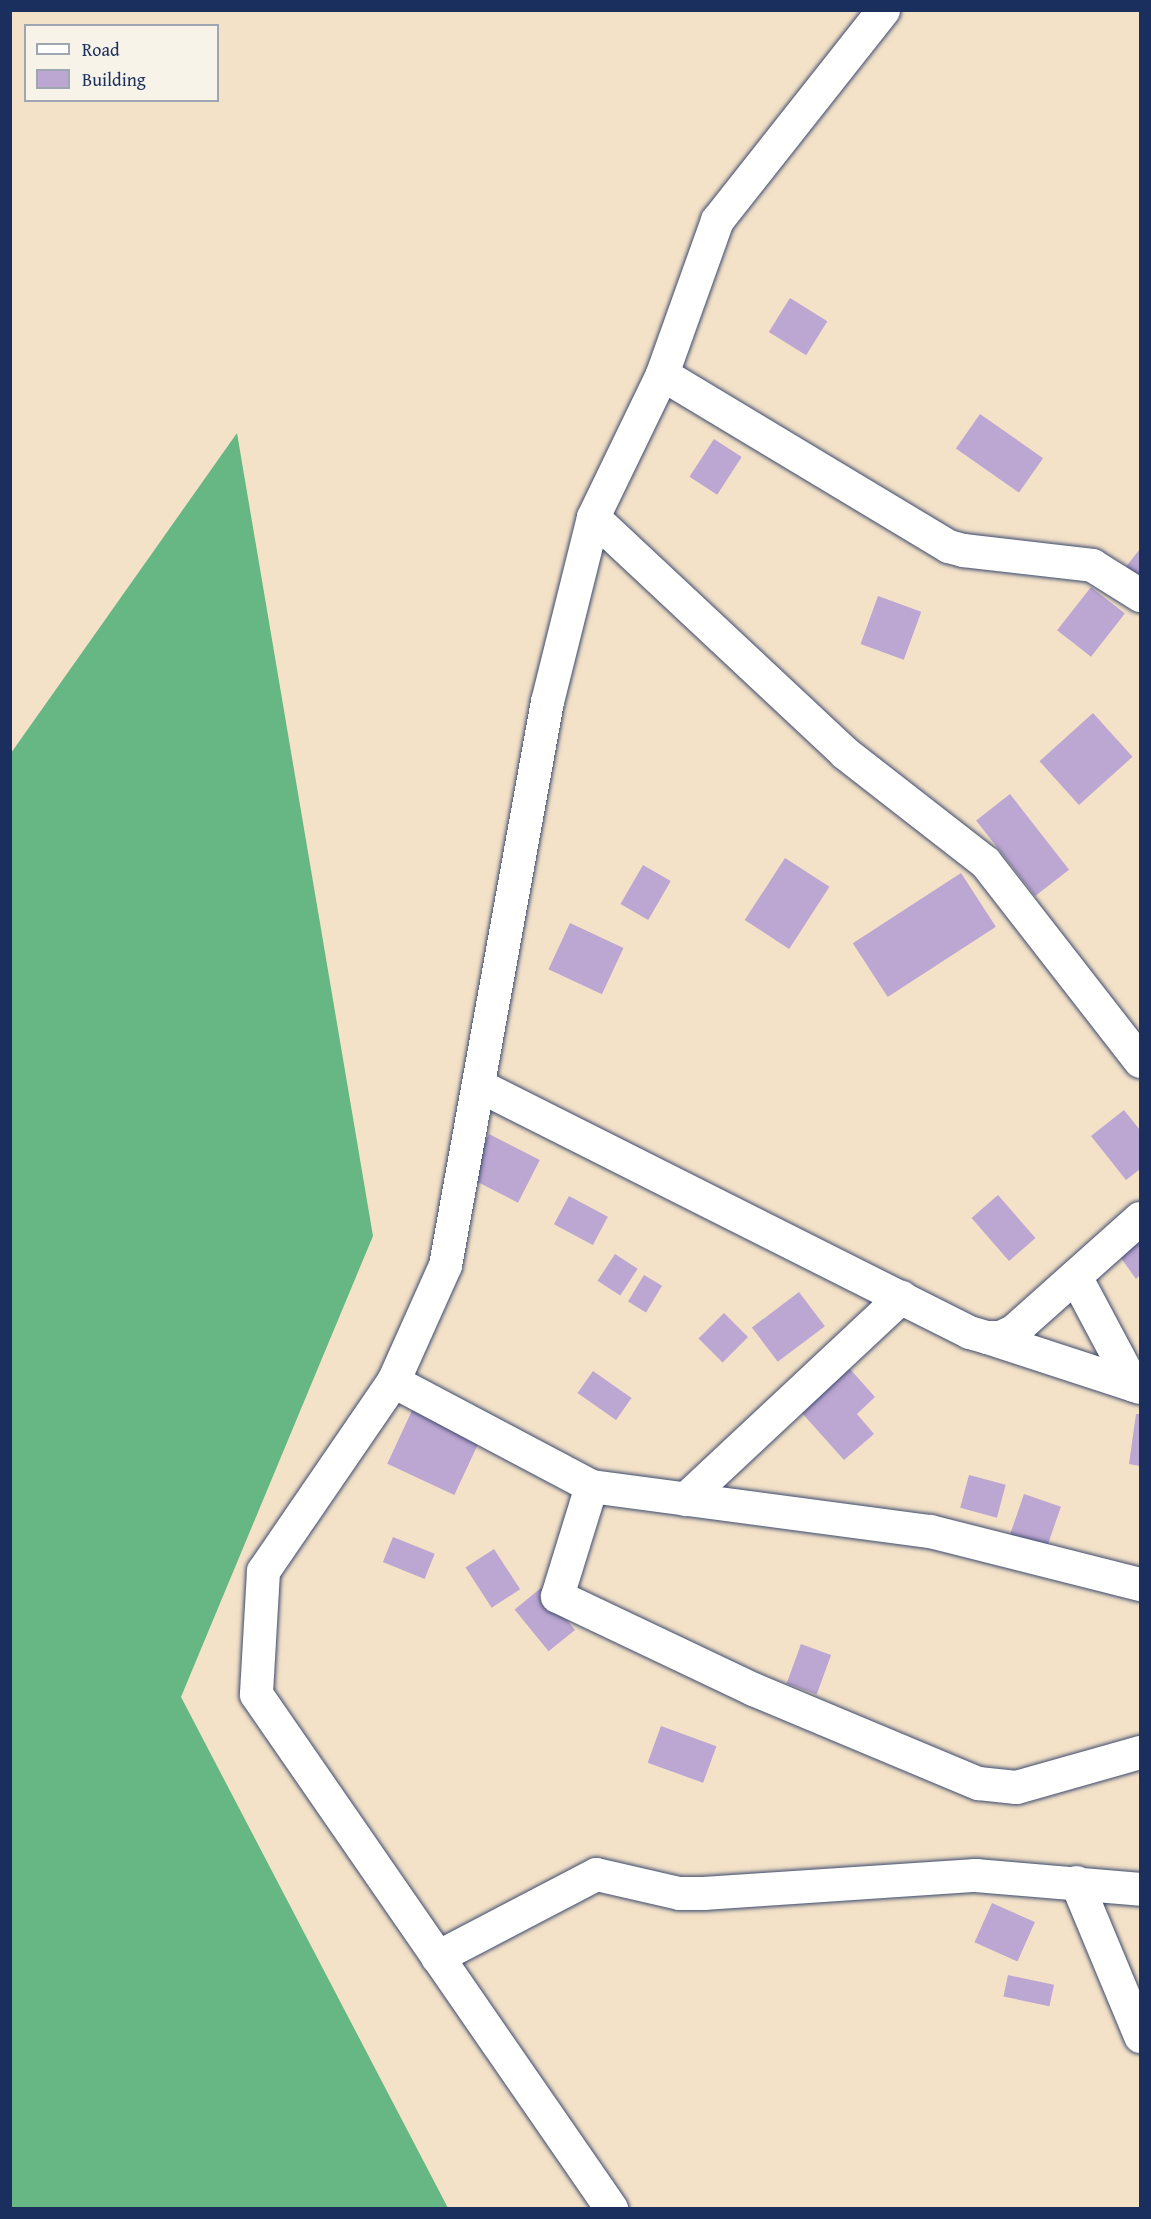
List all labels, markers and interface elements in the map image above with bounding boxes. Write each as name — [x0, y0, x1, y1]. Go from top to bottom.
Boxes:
legend — [24, 24, 219, 102]
text: Road — [82, 36, 120, 63]
text: Building — [82, 66, 146, 93]

